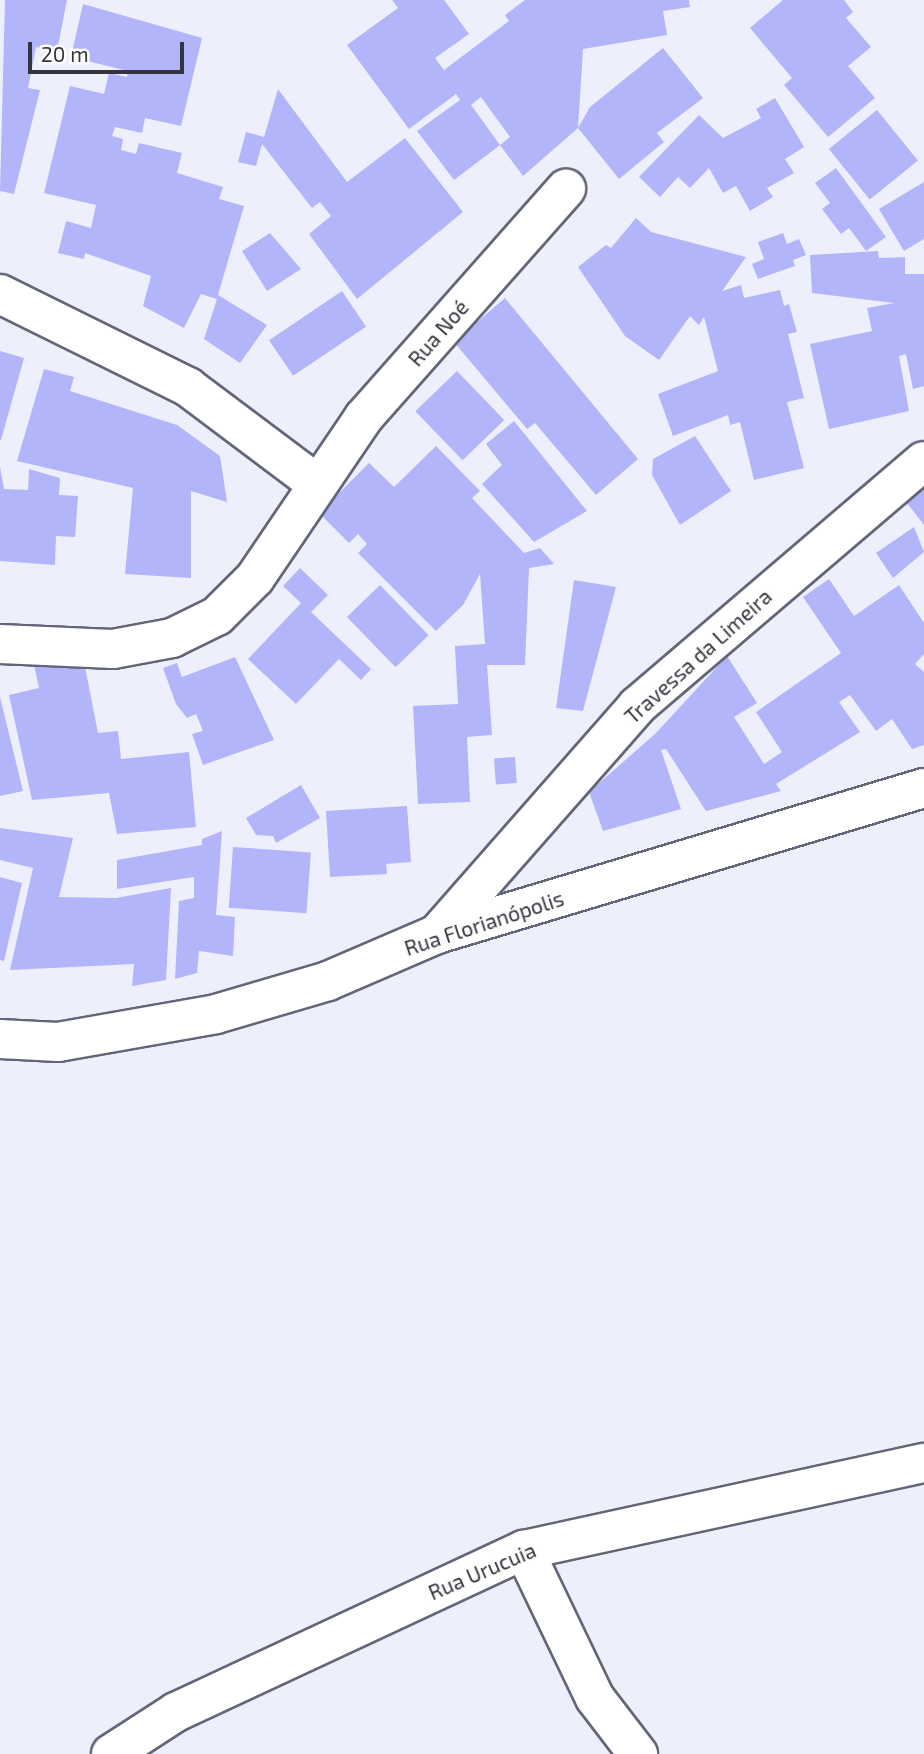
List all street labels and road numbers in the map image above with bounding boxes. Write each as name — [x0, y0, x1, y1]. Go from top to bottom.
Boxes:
street label: Rua Noé — [403, 295, 473, 371]
street label: Travessa da Limeira — [619, 583, 777, 729]
street label: Rua Florianópolis — [401, 885, 567, 961]
street label: Rua Urucuia — [424, 1537, 540, 1605]

